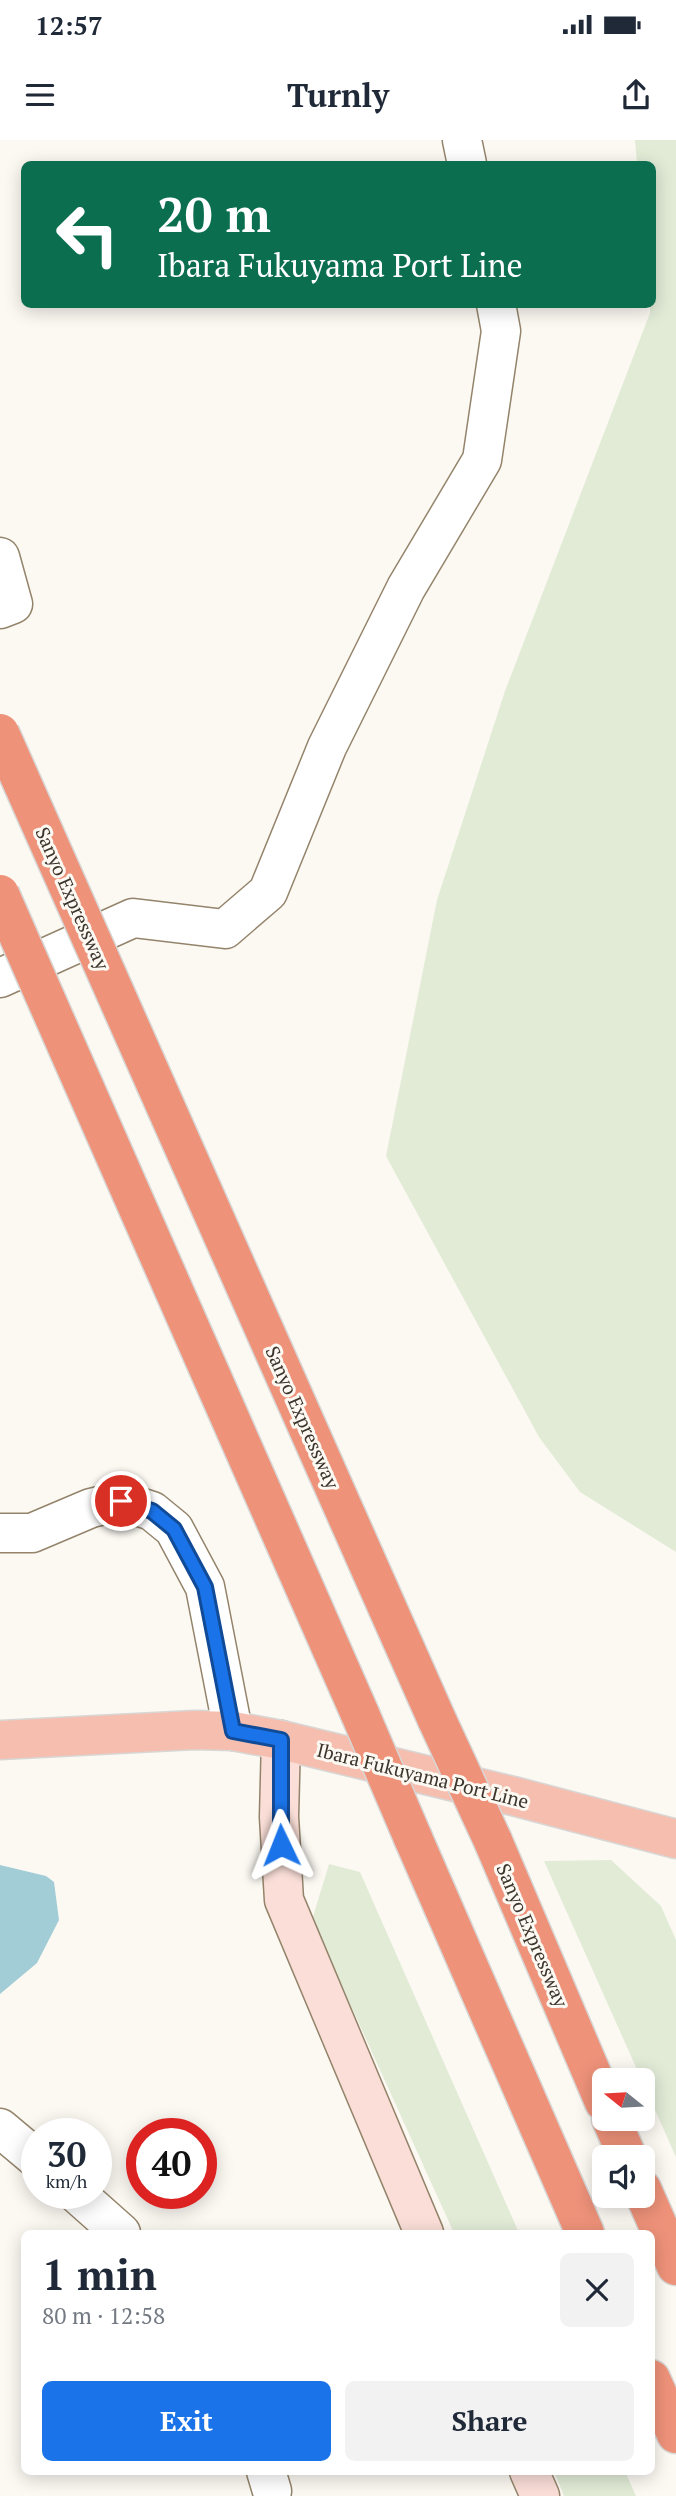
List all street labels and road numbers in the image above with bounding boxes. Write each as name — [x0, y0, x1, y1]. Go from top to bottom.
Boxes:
street label: Sanyo Expressway — [30, 823, 116, 974]
street label: Sanyo Expressway — [260, 1342, 346, 1493]
street label: Ibara Fukuyama Port Line — [315, 1737, 531, 1813]
street label: Sanyo Expressway — [492, 1859, 575, 2011]

